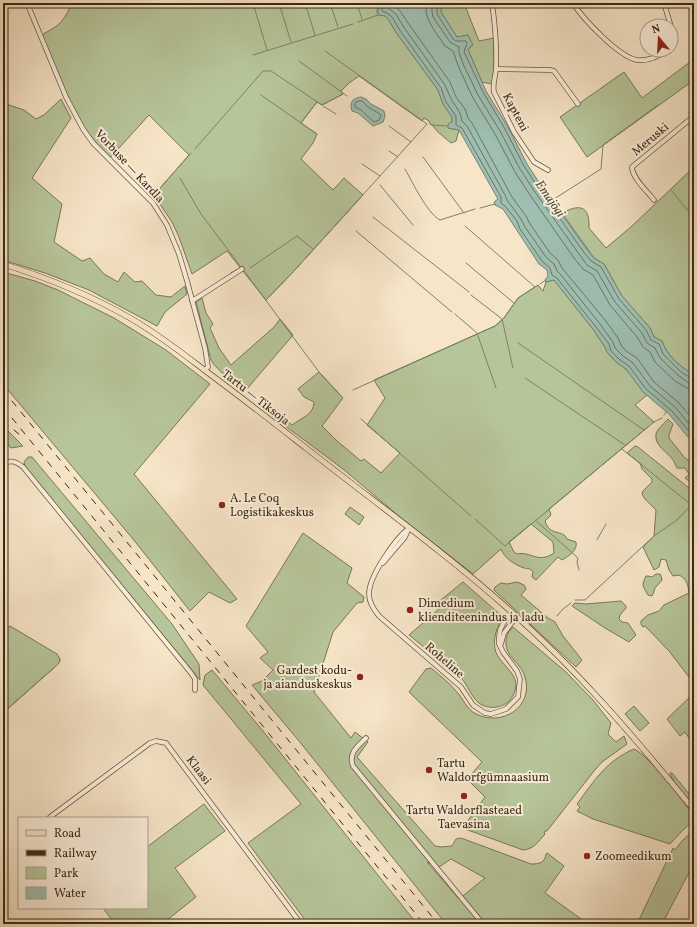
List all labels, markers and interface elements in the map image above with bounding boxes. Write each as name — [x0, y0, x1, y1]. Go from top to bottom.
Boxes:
north arrow — [639, 18, 679, 58]
text: N — [650, 22, 662, 38]
street label: Kapteni — [498, 90, 532, 135]
street label: Meruski — [629, 119, 673, 160]
street label: Vorbuse — Kardla — [91, 127, 167, 207]
water label: Emajõgi — [530, 177, 569, 222]
street label: Tartu — Tiksoja — [218, 366, 293, 429]
place label: A. Le Coq Logistikakeskus — [230, 491, 314, 521]
marker: A. Le Coq Logistikakeskus — [217, 500, 227, 510]
place label: Dimedium klienditeenindus ja ladu — [418, 596, 545, 626]
marker: Dimedium klienditeenindus ja ladu — [405, 605, 415, 615]
street label: Roheline — [421, 639, 468, 682]
place label: Gardest kodu- ja aianduskeskus — [263, 663, 352, 693]
marker: Gardest kodu- ja aianduskeskus — [355, 672, 365, 682]
street label: Klaasi — [182, 753, 215, 789]
place label: Tartu Waldorfgümnaasium — [437, 756, 549, 786]
marker: Tartu Waldorfgümnaasium — [424, 765, 434, 775]
marker: Tartu Waldorflasteaed Taevasina — [459, 791, 469, 801]
place label: Tartu Waldorflasteaed Taevasina — [406, 803, 522, 833]
legend — [18, 817, 148, 909]
text: Road — [54, 826, 81, 842]
text: Railway — [54, 846, 97, 862]
place label: Zoomeedikum — [595, 849, 672, 865]
marker: Zoomeedikum — [582, 851, 592, 861]
text: Park — [54, 866, 79, 882]
text: Water — [54, 886, 86, 902]

